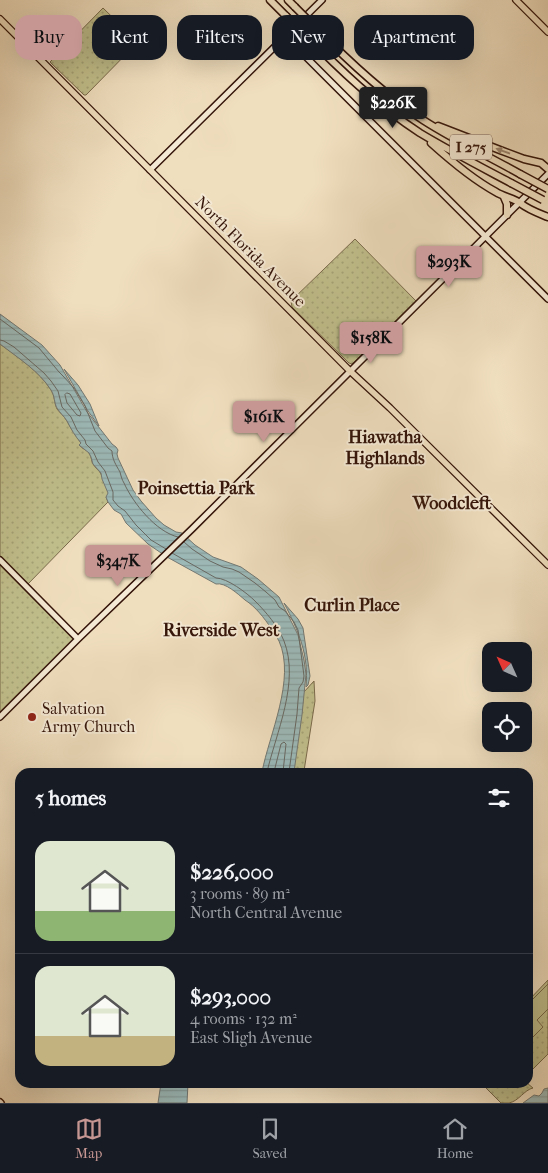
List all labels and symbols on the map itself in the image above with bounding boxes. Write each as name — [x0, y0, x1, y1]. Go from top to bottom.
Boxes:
pin: $226K — [358, 86, 428, 129]
road number: I 275 — [450, 134, 492, 160]
one-way arrow — [496, 147, 511, 154]
street label: North Florida Avenue — [191, 192, 310, 311]
pin: $293K — [414, 246, 484, 288]
pin: $158K — [336, 322, 406, 364]
pin: $161K — [229, 400, 299, 443]
district label: Hiawatha Highlands — [345, 427, 425, 469]
district label: Poinsettia Park — [138, 478, 255, 499]
district label: Woodcleft — [412, 493, 492, 514]
pin: $347K — [83, 544, 153, 587]
district label: Curlin Place — [304, 595, 400, 616]
district label: Riverside West — [163, 620, 280, 641]
north arrow — [482, 642, 532, 692]
place label: Salvation Army Church — [41, 699, 135, 736]
marker: Salvation Army Church — [26, 711, 38, 723]

